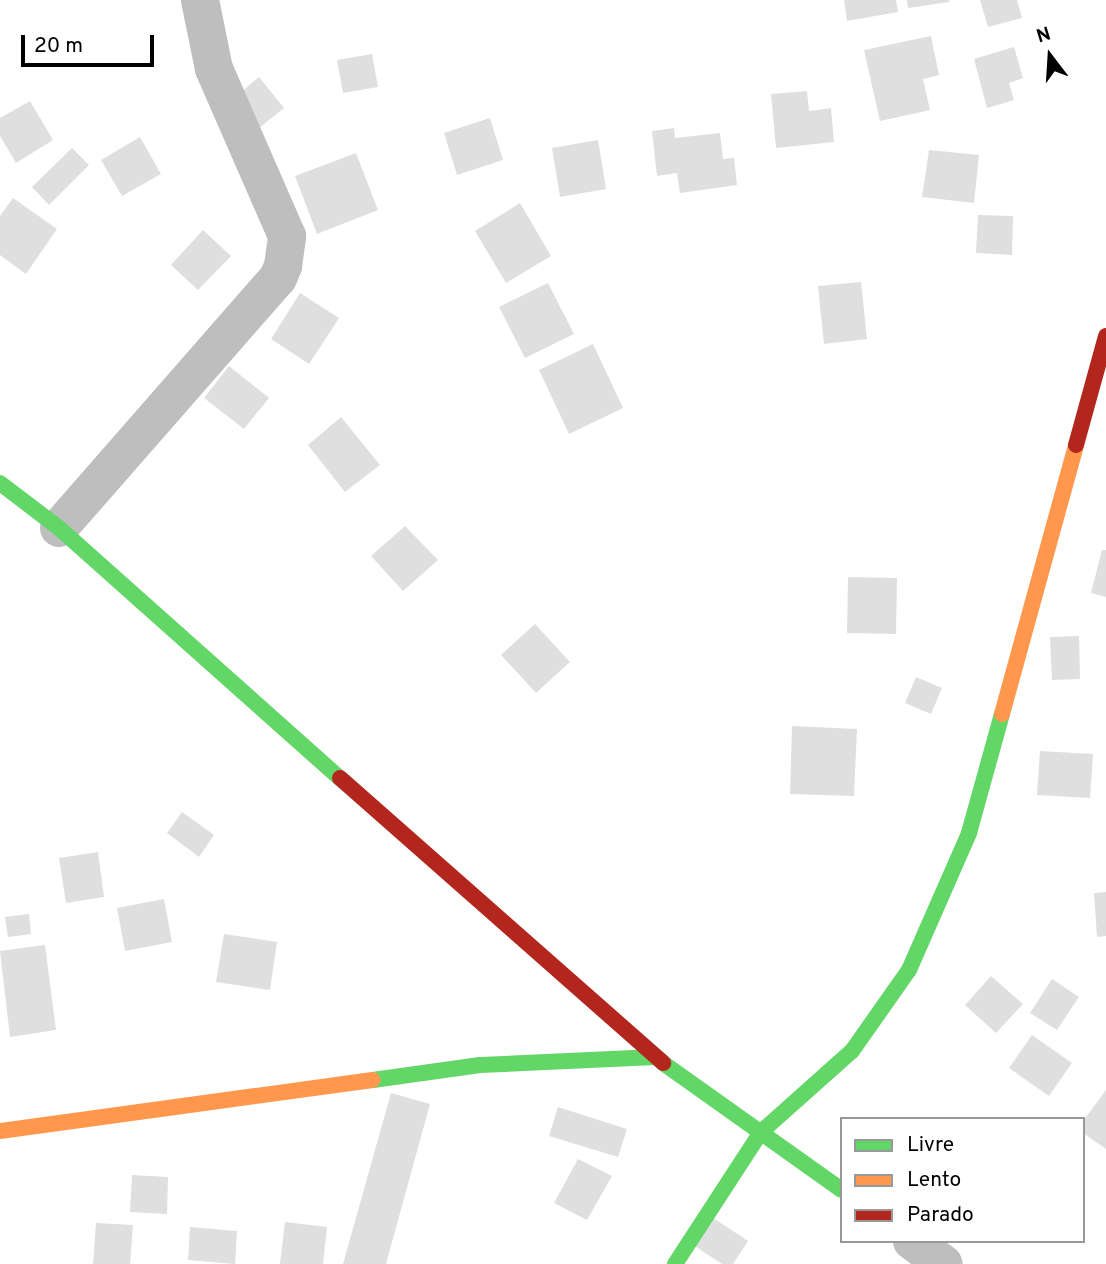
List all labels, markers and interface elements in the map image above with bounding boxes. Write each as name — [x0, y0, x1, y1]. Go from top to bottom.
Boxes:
scale bar — [24, 21, 158, 65]
north arrow — [1015, 21, 1085, 91]
text: N — [1034, 22, 1054, 49]
text: 20 m — [34, 33, 83, 60]
legend — [840, 1117, 1085, 1243]
text: Livre — [907, 1132, 954, 1159]
text: Lento — [907, 1167, 961, 1194]
text: Parado — [907, 1202, 974, 1229]

